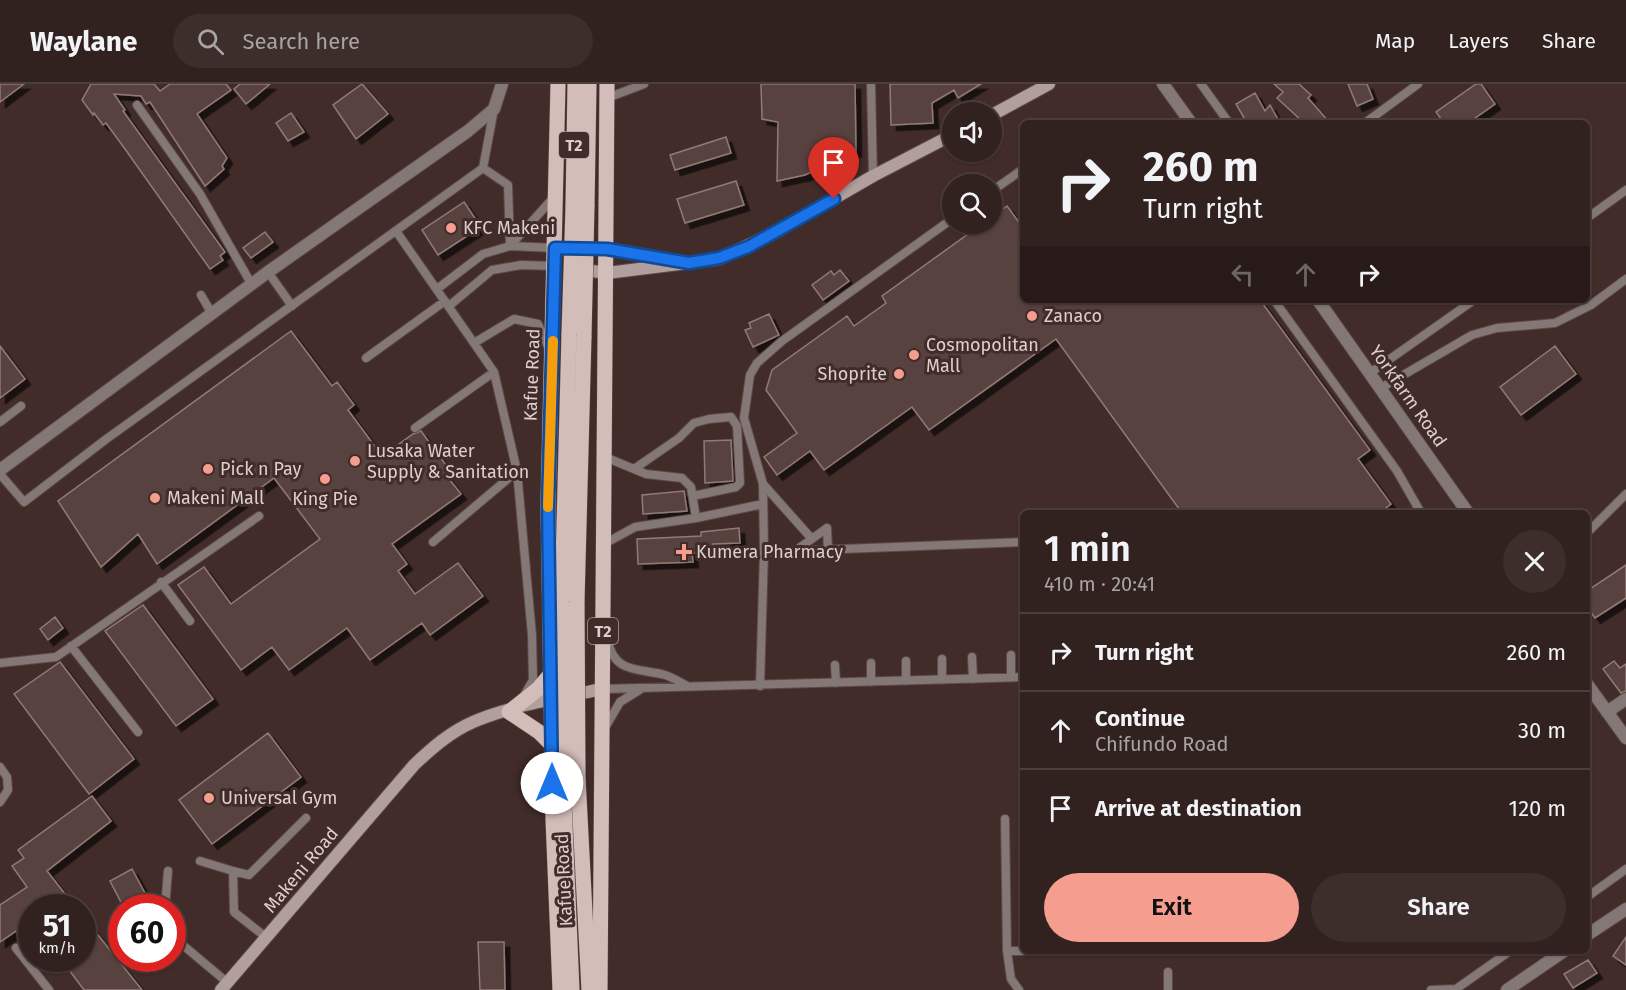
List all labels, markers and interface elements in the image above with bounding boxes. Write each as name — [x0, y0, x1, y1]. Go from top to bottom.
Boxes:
search box — [173, 14, 593, 68]
text: Waylane — [30, 25, 137, 58]
icon: search — [194, 25, 227, 58]
text: Search here — [242, 28, 360, 55]
text: Map — [1375, 28, 1415, 54]
text: Layers — [1448, 28, 1509, 54]
text: Share — [1542, 28, 1596, 54]
map controls — [942, 102, 1002, 234]
button: sound — [942, 102, 1002, 162]
road number: T2 — [559, 132, 589, 158]
pin — [808, 137, 859, 199]
text: 260 m — [1143, 142, 1258, 192]
icon: right — [1044, 144, 1122, 222]
icon: arrive — [817, 146, 850, 179]
button: search — [942, 174, 1002, 234]
text: Turn right — [1143, 193, 1263, 225]
place label: KFC Makeni — [463, 217, 555, 239]
marker: KFC Makeni — [444, 221, 458, 235]
icon: left — [1226, 258, 1259, 291]
icon: ahead — [1289, 258, 1322, 291]
icon: right — [1352, 258, 1385, 291]
place label: Zanaco — [1044, 305, 1102, 327]
marker: Zanaco — [1025, 309, 1039, 323]
street label: Kafue Road — [519, 328, 545, 422]
place label: Cosmopolitan Mall — [926, 334, 1039, 377]
street label: Yorkfarm Road — [1365, 341, 1451, 451]
marker: Cosmopolitan Mall — [907, 348, 921, 362]
place label: Shoprite — [817, 363, 887, 385]
marker: Shoprite — [892, 367, 906, 381]
place label: Lusaka Water Supply & Sanitation — [367, 440, 529, 483]
marker: Lusaka Water Supply & Sanitation — [348, 454, 362, 468]
place label: Pick n Pay — [220, 458, 301, 480]
marker: Pick n Pay — [201, 462, 215, 476]
marker: King Pie — [318, 472, 332, 486]
place label: Makeni Mall — [167, 487, 264, 509]
place label: King Pie — [292, 488, 358, 510]
marker: Makeni Mall — [148, 491, 162, 505]
text: 1 min — [1044, 527, 1131, 571]
button: close — [1503, 530, 1566, 593]
place label: Kumera Pharmacy — [696, 541, 843, 563]
marker: Kumera Pharmacy — [677, 545, 691, 559]
text: 410 m · 20:41 — [1044, 572, 1155, 596]
road number: T2 — [588, 618, 618, 644]
icon: right — [1044, 636, 1077, 669]
text: Turn right — [1095, 639, 1194, 666]
text: 260 m — [1506, 639, 1566, 666]
text: Continue — [1095, 705, 1185, 732]
icon: ahead — [1044, 714, 1077, 747]
text: 30 m — [1518, 717, 1566, 744]
text: Chifundo Road — [1095, 732, 1228, 756]
position arrow — [520, 751, 584, 815]
place label: Universal Gym — [221, 787, 337, 809]
marker: Universal Gym — [202, 791, 216, 805]
icon: arrive — [1044, 792, 1077, 825]
text: Arrive at destination — [1095, 795, 1302, 822]
text: 120 m — [1509, 795, 1566, 822]
street label: Makeni Road — [259, 823, 343, 917]
street label: Kafue Road — [551, 833, 577, 927]
button: Exit — [1044, 873, 1299, 942]
button: Share — [1311, 873, 1566, 942]
speed limit sign: 60 — [108, 894, 186, 972]
text: 51 — [43, 908, 71, 944]
text: km/h — [38, 939, 76, 957]

